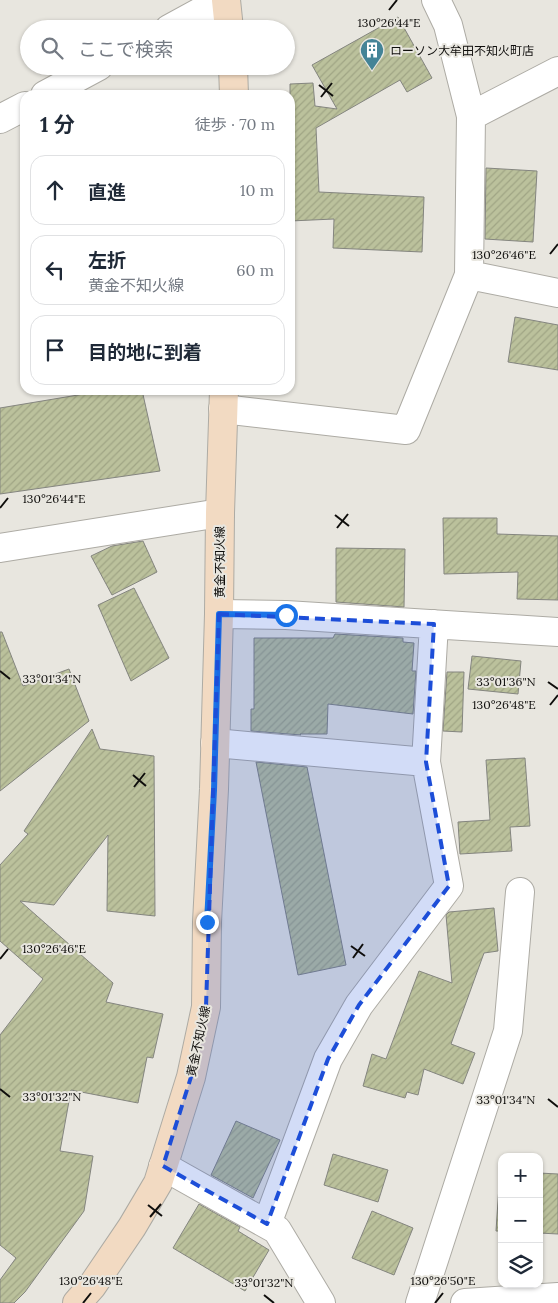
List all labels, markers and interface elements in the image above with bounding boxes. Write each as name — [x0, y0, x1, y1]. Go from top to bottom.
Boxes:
text: 130°26'44"E — [357, 15, 421, 30]
search box — [20, 20, 295, 75]
icon: search — [38, 34, 66, 62]
text: ここで検索 — [78, 37, 173, 61]
building icon: ローソン大牟田不知火町店 — [359, 37, 385, 71]
place label: ローソン大牟田不知火町店 — [390, 43, 534, 58]
text: 1 分 — [40, 111, 75, 138]
text: 徒歩 · 70 m — [195, 114, 275, 134]
icon: ahead — [41, 176, 69, 204]
text: 直進 — [88, 180, 126, 204]
text: 10 m — [240, 180, 274, 200]
text: 130°26'46"E — [472, 247, 536, 262]
text: 左折 — [88, 248, 126, 272]
icon: left — [41, 256, 69, 284]
text: 60 m — [236, 260, 274, 280]
text: 黄金不知火線 — [88, 275, 184, 295]
icon: arrive — [41, 336, 69, 364]
text: 目的地に到着 — [88, 340, 202, 364]
text: 130°26'44"E — [22, 491, 86, 506]
street label: 黄金不知火線 — [212, 526, 227, 598]
route start — [275, 604, 298, 627]
text: 33°01'34"N — [23, 671, 81, 686]
text: 33°01'36"N — [476, 674, 536, 689]
text: 130°26'48"E — [472, 697, 536, 712]
route end — [196, 911, 219, 934]
text: 130°26'46"E — [22, 941, 86, 956]
street label: 黄金不知火線 — [183, 1004, 213, 1078]
text: 33°01'32"N — [23, 1089, 81, 1104]
text: 33°01'34"N — [477, 1092, 535, 1107]
map controls — [498, 1153, 543, 1288]
button: + — [498, 1153, 543, 1198]
button: − — [498, 1198, 543, 1243]
button: layers — [498, 1243, 543, 1288]
text: 130°26'48"E — [59, 1273, 123, 1288]
text: 130°26'50"E — [411, 1273, 475, 1288]
text: 33°01'32"N — [235, 1275, 293, 1290]

